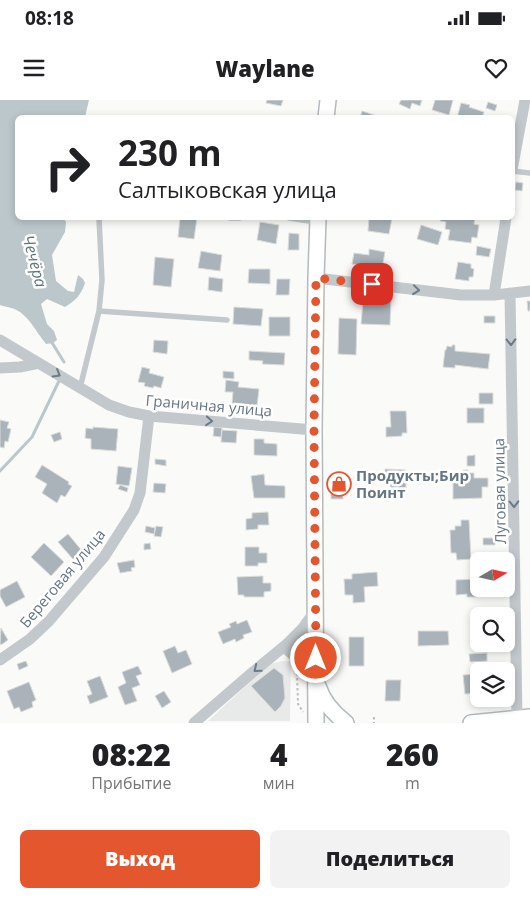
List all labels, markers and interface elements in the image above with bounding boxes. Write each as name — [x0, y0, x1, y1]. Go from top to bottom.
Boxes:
text: 08:18 — [25, 5, 74, 31]
text: Waylane — [215, 53, 315, 83]
icon: menu — [20, 54, 48, 82]
icon: heart — [482, 54, 510, 82]
text: 230 m — [118, 129, 222, 176]
icon: right — [35, 135, 100, 200]
text: Салтыковская улица — [118, 174, 337, 204]
water label: Чечёра — [17, 232, 53, 290]
pin — [351, 263, 393, 305]
icon: arrive — [358, 270, 386, 298]
one-way arrow — [413, 284, 421, 295]
one-way arrow — [506, 338, 516, 346]
one-way arrow — [51, 367, 60, 377]
street label: Граничная улица — [145, 390, 273, 420]
one-way arrow — [205, 416, 213, 427]
street label: Луговая улица — [488, 438, 510, 544]
place label: Продукты;Бир Поинт — [356, 465, 469, 502]
shop icon: Продукты;Бир Поинт — [326, 471, 352, 497]
one-way arrow — [509, 501, 519, 509]
street label: Береговая улица — [15, 524, 109, 632]
north arrow — [470, 552, 515, 598]
map controls — [470, 552, 515, 707]
button: search — [470, 607, 515, 652]
position arrow — [289, 631, 341, 683]
button: layers — [470, 662, 515, 707]
one-way arrow — [254, 663, 263, 671]
text: 08:22 — [92, 734, 171, 775]
text: 4 — [270, 734, 287, 775]
text: 260 — [386, 734, 439, 775]
text: Прибытие — [91, 772, 171, 794]
text: мин — [263, 772, 295, 794]
text: m — [405, 772, 420, 794]
button: Выход — [20, 830, 260, 888]
button: Поделиться — [270, 830, 510, 888]

